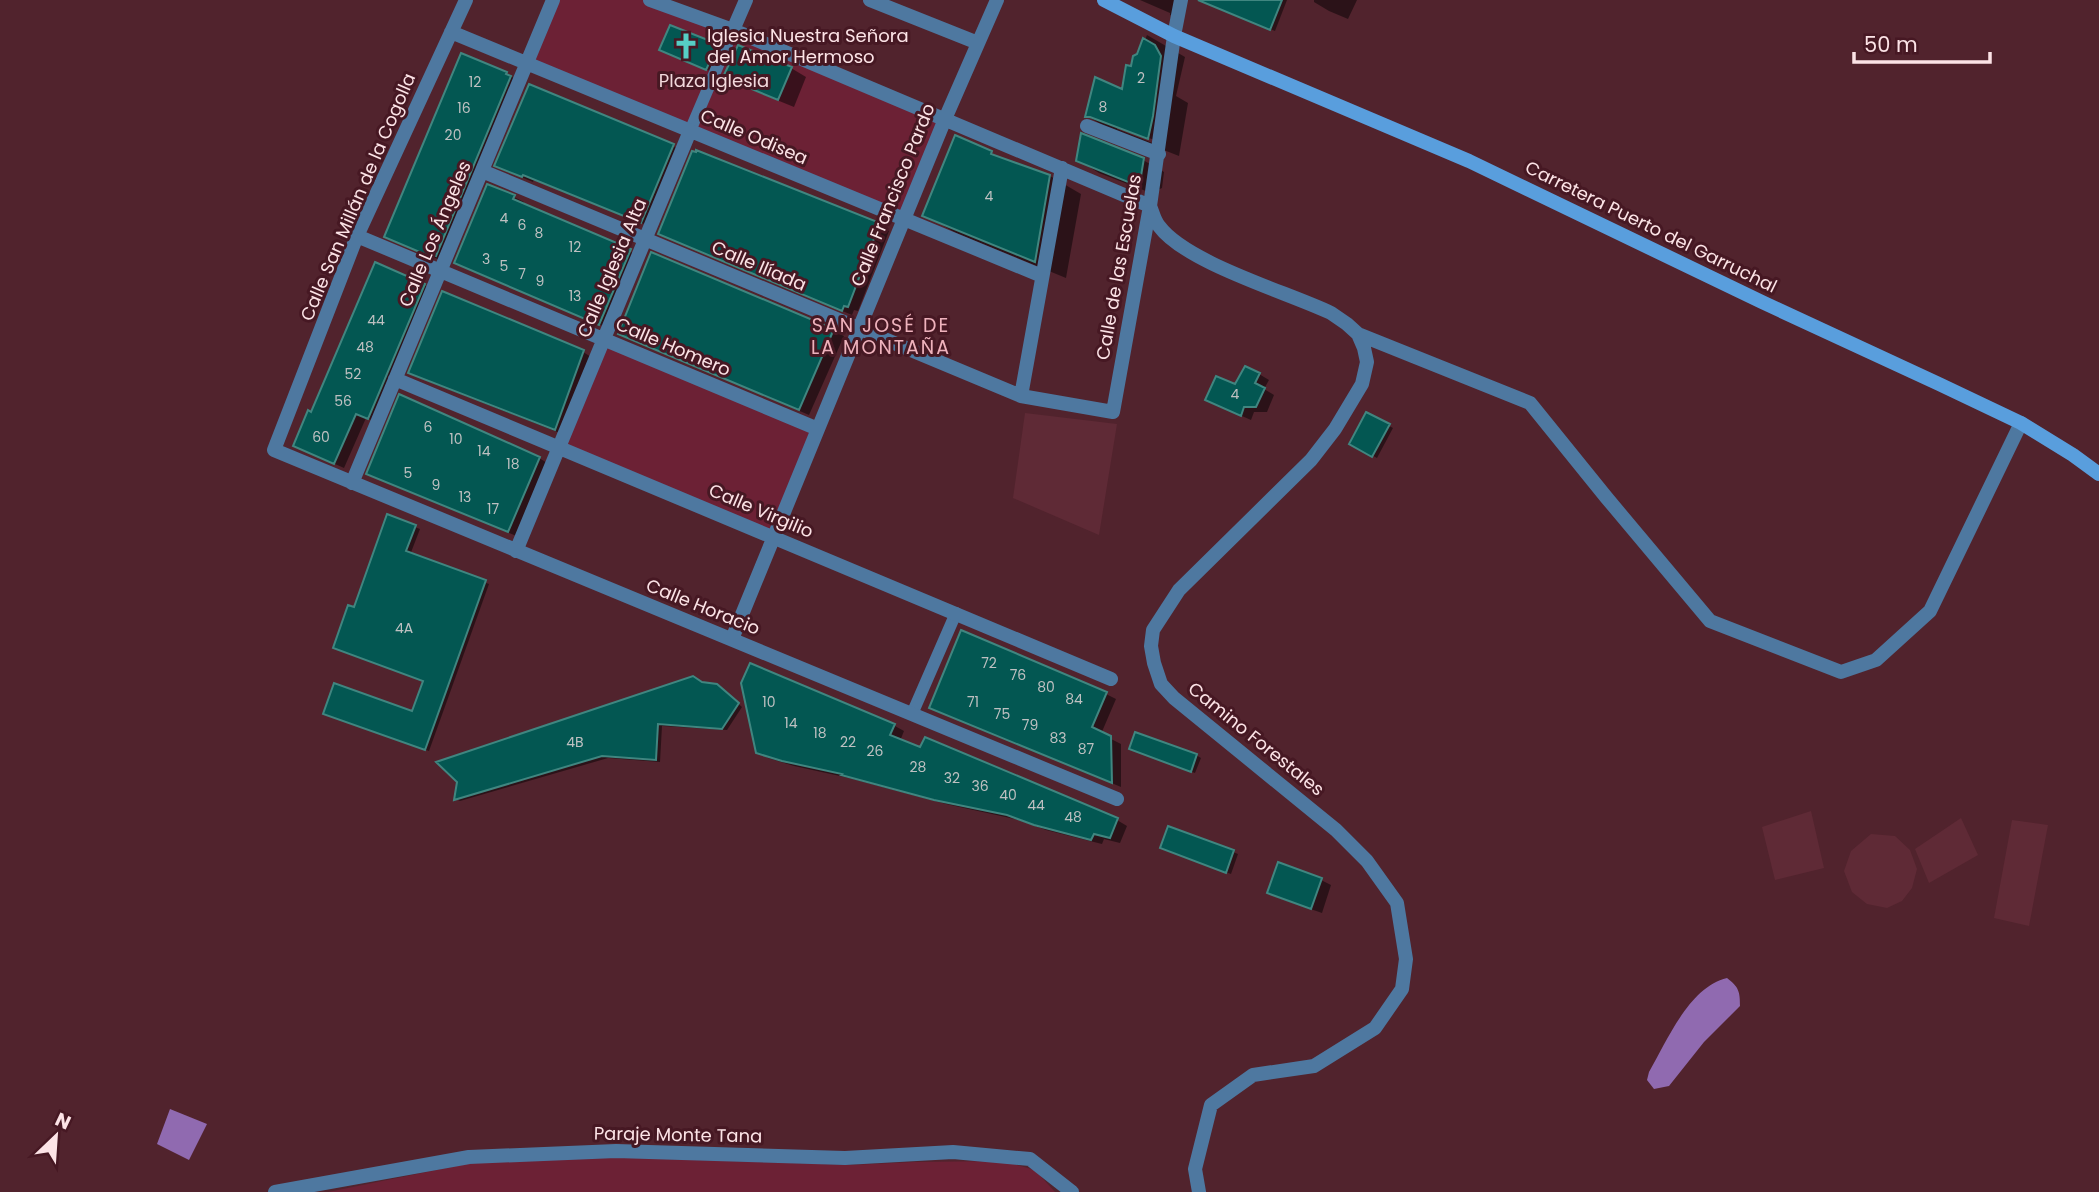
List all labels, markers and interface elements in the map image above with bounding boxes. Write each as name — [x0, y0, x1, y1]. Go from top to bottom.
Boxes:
scale bar — [1854, 21, 1990, 65]
place label: Iglesia Nuestra Señora del Amor Hermoso — [707, 23, 909, 69]
text: 50 m — [1864, 30, 1918, 59]
church icon: Iglesia Nuestra Señora del Amor Hermoso — [671, 31, 701, 61]
park label: Plaza Iglesia — [659, 68, 769, 93]
house number: 2 — [1137, 68, 1145, 88]
street label: Calle San Millán de la Cogolla — [294, 69, 421, 325]
house number: 12 — [469, 72, 481, 92]
house number: 8 — [1099, 97, 1108, 117]
house number: 16 — [457, 98, 471, 118]
street label: Calle Francisco Pardo — [844, 100, 941, 290]
street label: Calle Odisea — [697, 103, 812, 170]
house number: 20 — [445, 125, 461, 145]
street label: Carretera Puerto del Garruchal — [1521, 154, 1781, 299]
street label: Calle Los Ángeles — [392, 157, 477, 311]
street label: Calle de las Escuelas — [1090, 172, 1147, 362]
house number: 4 — [985, 186, 994, 206]
street label: Calle Iglesia Alta — [571, 194, 652, 341]
house number: 4 — [500, 208, 509, 228]
house number: 6 — [518, 215, 527, 235]
house number: 8 — [535, 223, 544, 243]
street label: Calle Ilíada — [708, 234, 810, 297]
house number: 12 — [569, 237, 581, 257]
house number: 3 — [482, 249, 490, 269]
house number: 5 — [500, 256, 508, 276]
house number: 7 — [518, 264, 526, 284]
house number: 9 — [536, 271, 544, 291]
house number: 13 — [569, 286, 581, 306]
house number: 44 — [367, 310, 385, 330]
street label: Calle Homero — [612, 311, 735, 382]
district label: SAN JOSÉ DE LA MONTAÑA — [811, 312, 951, 361]
house number: 48 — [356, 337, 374, 357]
house number: 52 — [345, 364, 361, 384]
house number: 4 — [1231, 384, 1240, 404]
house number: 56 — [334, 391, 352, 411]
house number: 6 — [424, 417, 433, 437]
house number: 60 — [312, 427, 330, 447]
house number: 10 — [449, 429, 463, 449]
house number: 14 — [477, 441, 491, 461]
house number: 18 — [506, 454, 520, 474]
house number: 5 — [404, 463, 412, 483]
house number: 9 — [432, 475, 440, 495]
street label: Calle Virgilio — [705, 477, 817, 544]
house number: 13 — [459, 487, 471, 507]
house number: 17 — [487, 499, 499, 519]
street label: Calle Horacio — [643, 572, 764, 641]
house number: 4A — [395, 618, 413, 638]
house number: 72 — [981, 653, 997, 673]
house number: 76 — [1010, 665, 1026, 685]
street label: Camino Forestales — [1183, 676, 1330, 801]
house number: 80 — [1037, 677, 1055, 697]
house number: 84 — [1065, 689, 1083, 709]
house number: 10 — [762, 692, 776, 712]
house number: 71 — [967, 692, 979, 712]
house number: 75 — [994, 704, 1010, 724]
house number: 14 — [784, 713, 798, 733]
house number: 79 — [1022, 715, 1038, 735]
house number: 18 — [813, 723, 827, 743]
house number: 83 — [1049, 728, 1067, 748]
house number: 4B — [566, 732, 584, 752]
house number: 22 — [840, 732, 856, 752]
house number: 87 — [1078, 739, 1095, 759]
house number: 26 — [867, 741, 884, 761]
house number: 28 — [910, 757, 927, 777]
house number: 32 — [944, 768, 960, 788]
house number: 36 — [971, 776, 989, 796]
house number: 40 — [999, 785, 1017, 805]
house number: 44 — [1027, 795, 1045, 815]
house number: 48 — [1064, 807, 1082, 827]
north arrow — [21, 1101, 91, 1171]
text: N — [51, 1106, 75, 1136]
street label: Paraje Monte Tana — [594, 1121, 762, 1148]

